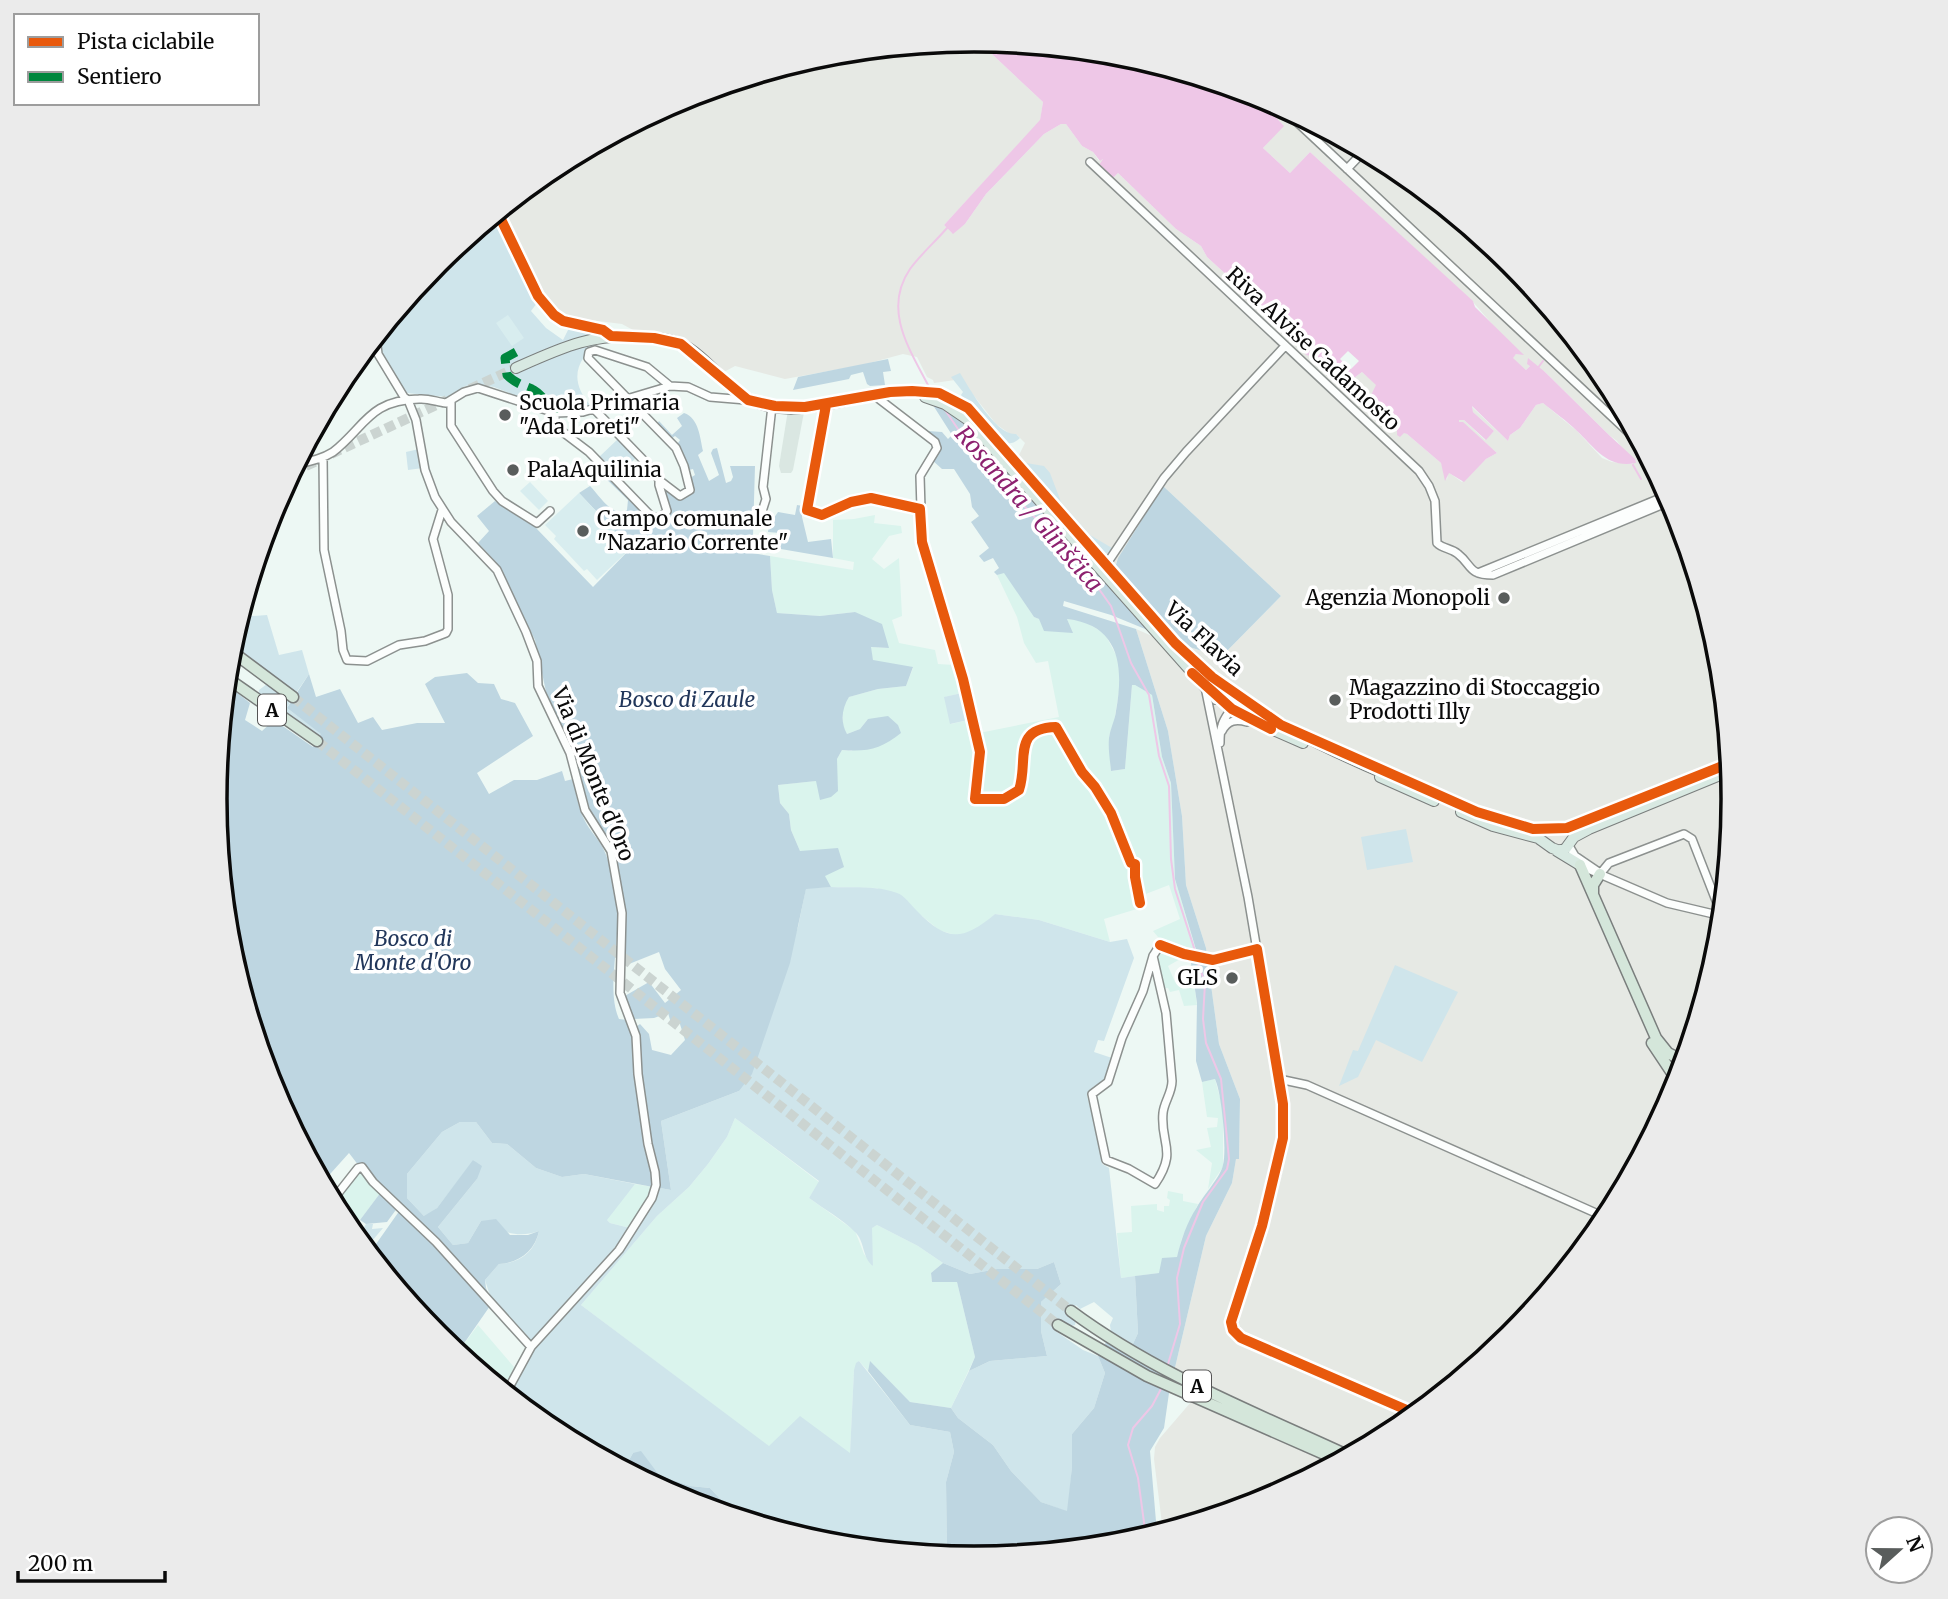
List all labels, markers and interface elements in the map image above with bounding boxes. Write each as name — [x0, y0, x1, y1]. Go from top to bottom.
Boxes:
legend — [14, 14, 259, 105]
text: Pista ciclabile — [77, 28, 214, 55]
text: Sentiero — [77, 63, 161, 90]
street label: Riva Alvise Cadamosto — [1221, 261, 1406, 436]
place label: Scuola Primaria "Ada Loreti" — [519, 389, 680, 440]
marker: Scuola Primaria "Ada Loreti" — [497, 407, 513, 423]
water label: Rosandra / Glinščica — [949, 420, 1109, 598]
place label: PalaAquilinia — [527, 456, 662, 483]
marker: PalaAquilinia — [505, 462, 521, 478]
place label: Campo comunale "Nazario Corrente" — [597, 505, 788, 556]
marker: Campo comunale "Nazario Corrente" — [575, 523, 591, 539]
place label: Agenzia Monopoli — [1305, 584, 1490, 611]
marker: Agenzia Monopoli — [1496, 590, 1512, 606]
street label: Via Flavia — [1159, 595, 1249, 682]
place label: Magazzino di Stoccaggio Prodotti Illy — [1349, 674, 1600, 725]
street label: Via di Monte d'Oro — [546, 682, 641, 865]
park label: Bosco di Zaule — [619, 686, 755, 713]
marker: Magazzino di Stoccaggio Prodotti Illy — [1327, 692, 1343, 708]
road number: A — [258, 694, 286, 726]
park label: Bosco di Monte d'Oro — [354, 925, 471, 976]
place label: GLS — [1177, 964, 1218, 991]
marker: GLS — [1224, 970, 1240, 986]
road number: A — [1183, 1370, 1211, 1402]
north arrow — [1864, 1515, 1934, 1585]
text: N — [1901, 1533, 1929, 1555]
scale bar — [18, 1540, 164, 1584]
text: 200 m — [28, 1550, 93, 1577]

